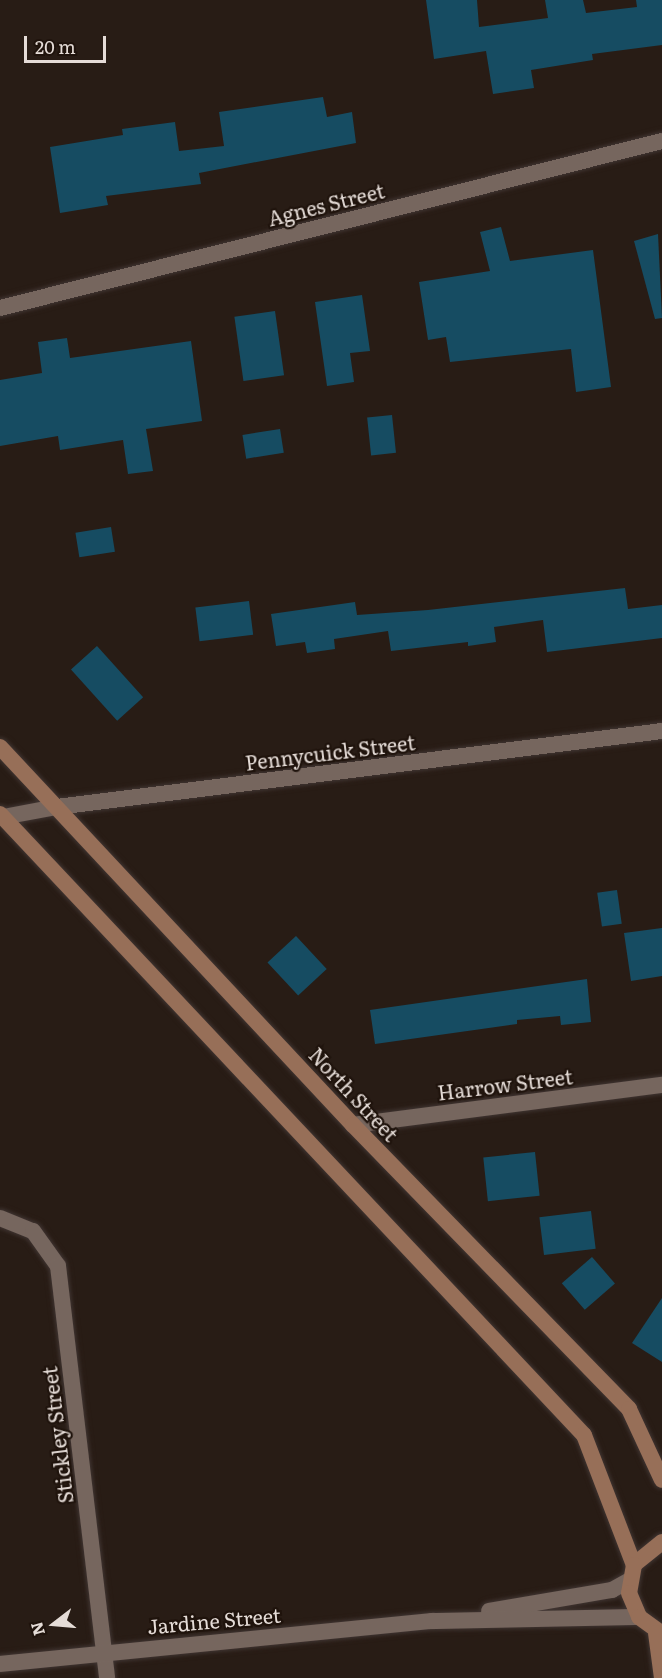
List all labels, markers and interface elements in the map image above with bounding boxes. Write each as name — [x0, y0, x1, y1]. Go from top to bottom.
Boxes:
scale bar — [27, 24, 110, 62]
text: 20 m — [35, 33, 76, 60]
street label: Agnes Street — [265, 178, 387, 230]
street label: Pennycuick Street — [244, 730, 416, 774]
street label: North Street — [305, 1042, 403, 1146]
street label: Harrow Street — [436, 1064, 574, 1104]
street label: Stickley Street — [37, 1365, 77, 1505]
north arrow — [24, 1594, 84, 1654]
street label: Jardine Street — [146, 1602, 282, 1638]
text: N — [23, 1619, 50, 1639]

